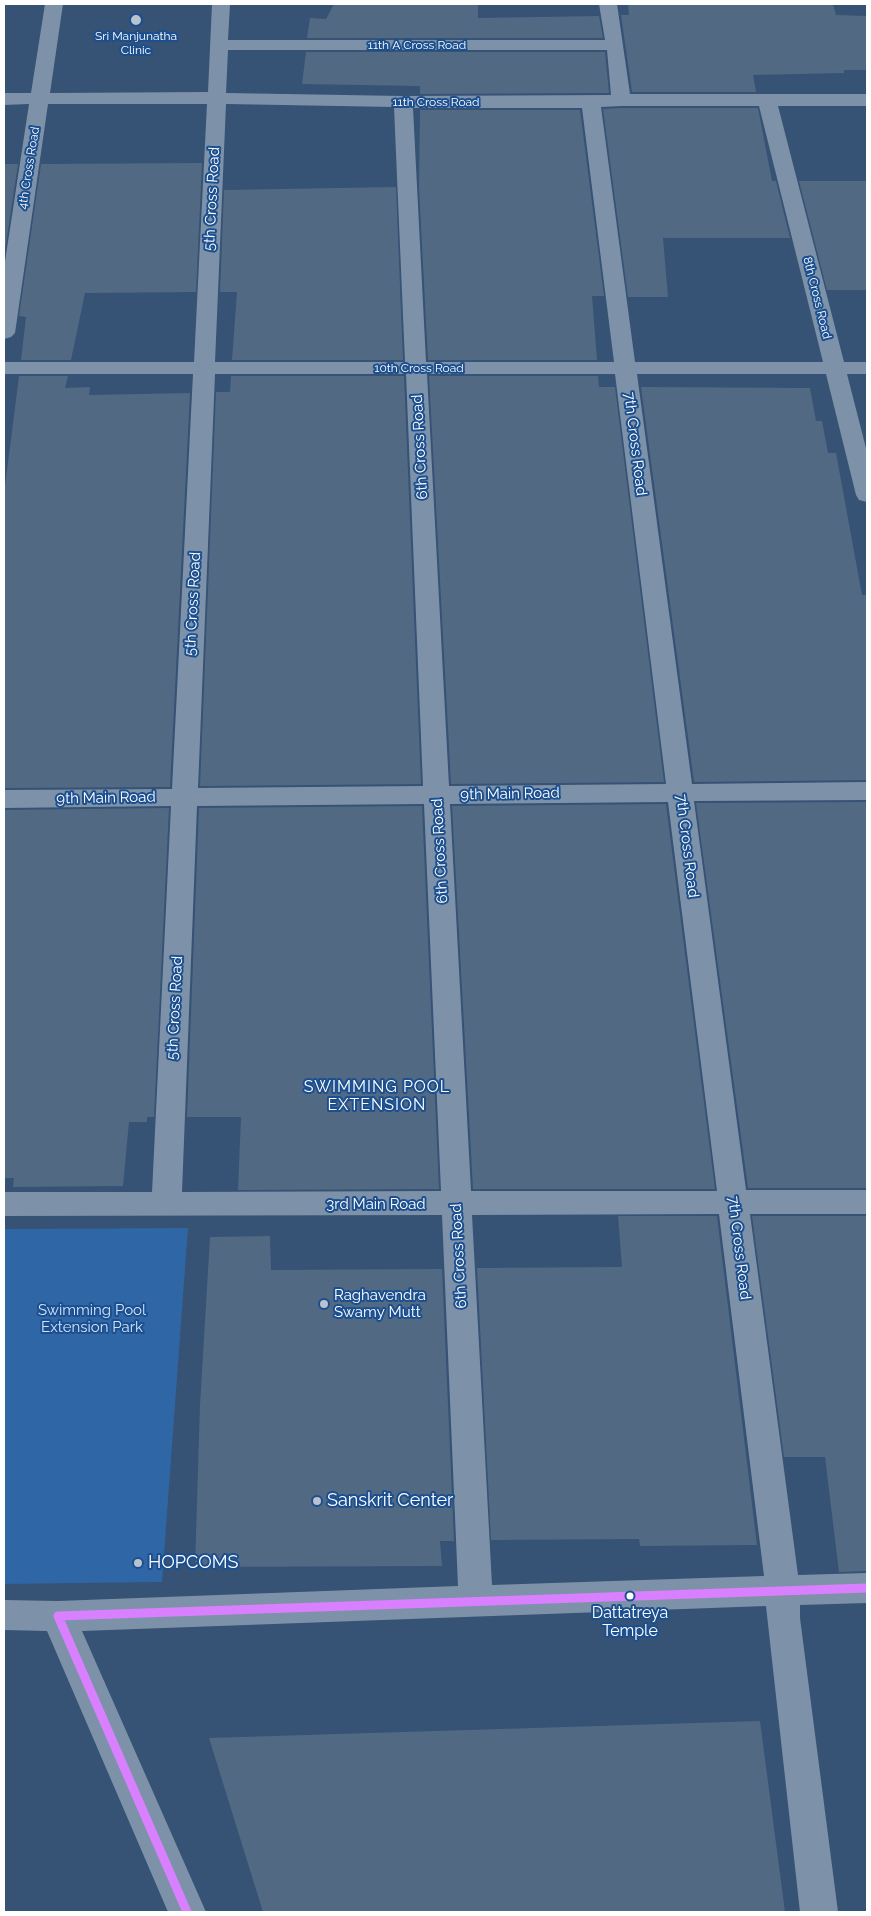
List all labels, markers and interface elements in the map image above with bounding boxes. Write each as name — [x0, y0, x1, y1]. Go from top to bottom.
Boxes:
marker: Sri Manjunatha Clinic — [129, 13, 143, 27]
place label: Sri Manjunatha Clinic — [95, 29, 177, 57]
street label: 11th A Cross Road — [368, 38, 466, 52]
street label: 11th Cross Road — [392, 95, 480, 109]
street label: 4th Cross Road — [15, 126, 43, 210]
street label: 5th Cross Road — [200, 146, 224, 252]
street label: 8th Cross Road — [800, 255, 834, 341]
street label: 10th Cross Road — [374, 361, 464, 375]
street label: 7th Cross Road — [620, 391, 650, 497]
street label: 6th Cross Road — [408, 394, 432, 500]
street label: 5th Cross Road — [181, 551, 205, 657]
street label: 9th Main Road — [460, 784, 560, 804]
street label: 9th Main Road — [56, 788, 156, 808]
street label: 7th Cross Road — [672, 793, 702, 899]
street label: 6th Cross Road — [428, 798, 452, 904]
street label: 5th Cross Road — [163, 955, 187, 1061]
district label: SWIMMING POOL EXTENSION — [302, 1077, 452, 1115]
street label: 3rd Main Road — [326, 1195, 426, 1213]
street label: 7th Cross Road — [724, 1195, 754, 1301]
street label: 6th Cross Road — [447, 1203, 471, 1309]
place label: Raghavendra Swamy Mutt — [334, 1286, 426, 1321]
marker: Raghavendra Swamy Mutt — [318, 1298, 330, 1310]
park label: Swimming Pool Extension Park — [38, 1301, 146, 1336]
place label: Sanskrit Center — [327, 1490, 453, 1512]
marker: Sanskrit Center — [311, 1495, 323, 1507]
place label: HOPCOMS — [148, 1552, 238, 1574]
marker: HOPCOMS — [132, 1557, 144, 1569]
marker: Dattatreya Temple — [625, 1591, 635, 1601]
place label: Dattatreya Temple — [592, 1603, 668, 1641]

